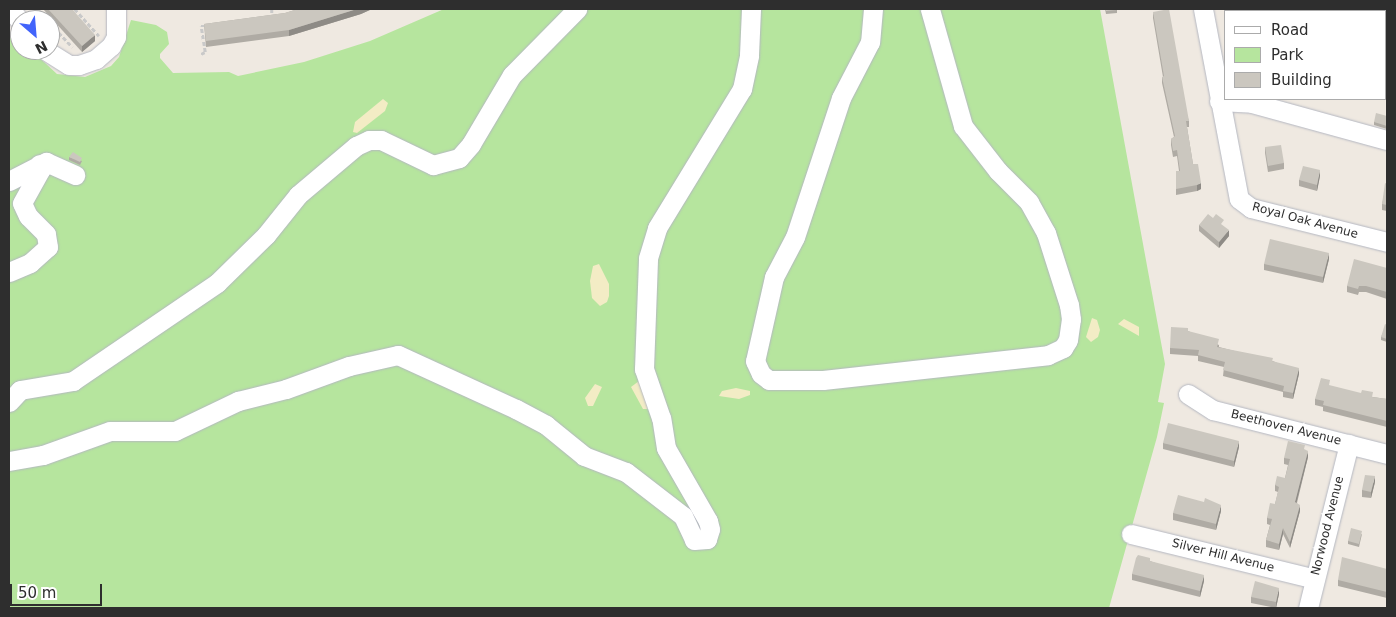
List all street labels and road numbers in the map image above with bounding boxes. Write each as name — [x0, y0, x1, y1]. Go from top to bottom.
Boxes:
street label: Royal Oak Avenue — [1251, 200, 1359, 242]
street label: Beethoven Avenue — [1229, 407, 1343, 449]
street label: Norwood Avenue — [1309, 475, 1347, 577]
street label: Silver Hill Avenue — [1170, 536, 1276, 576]

